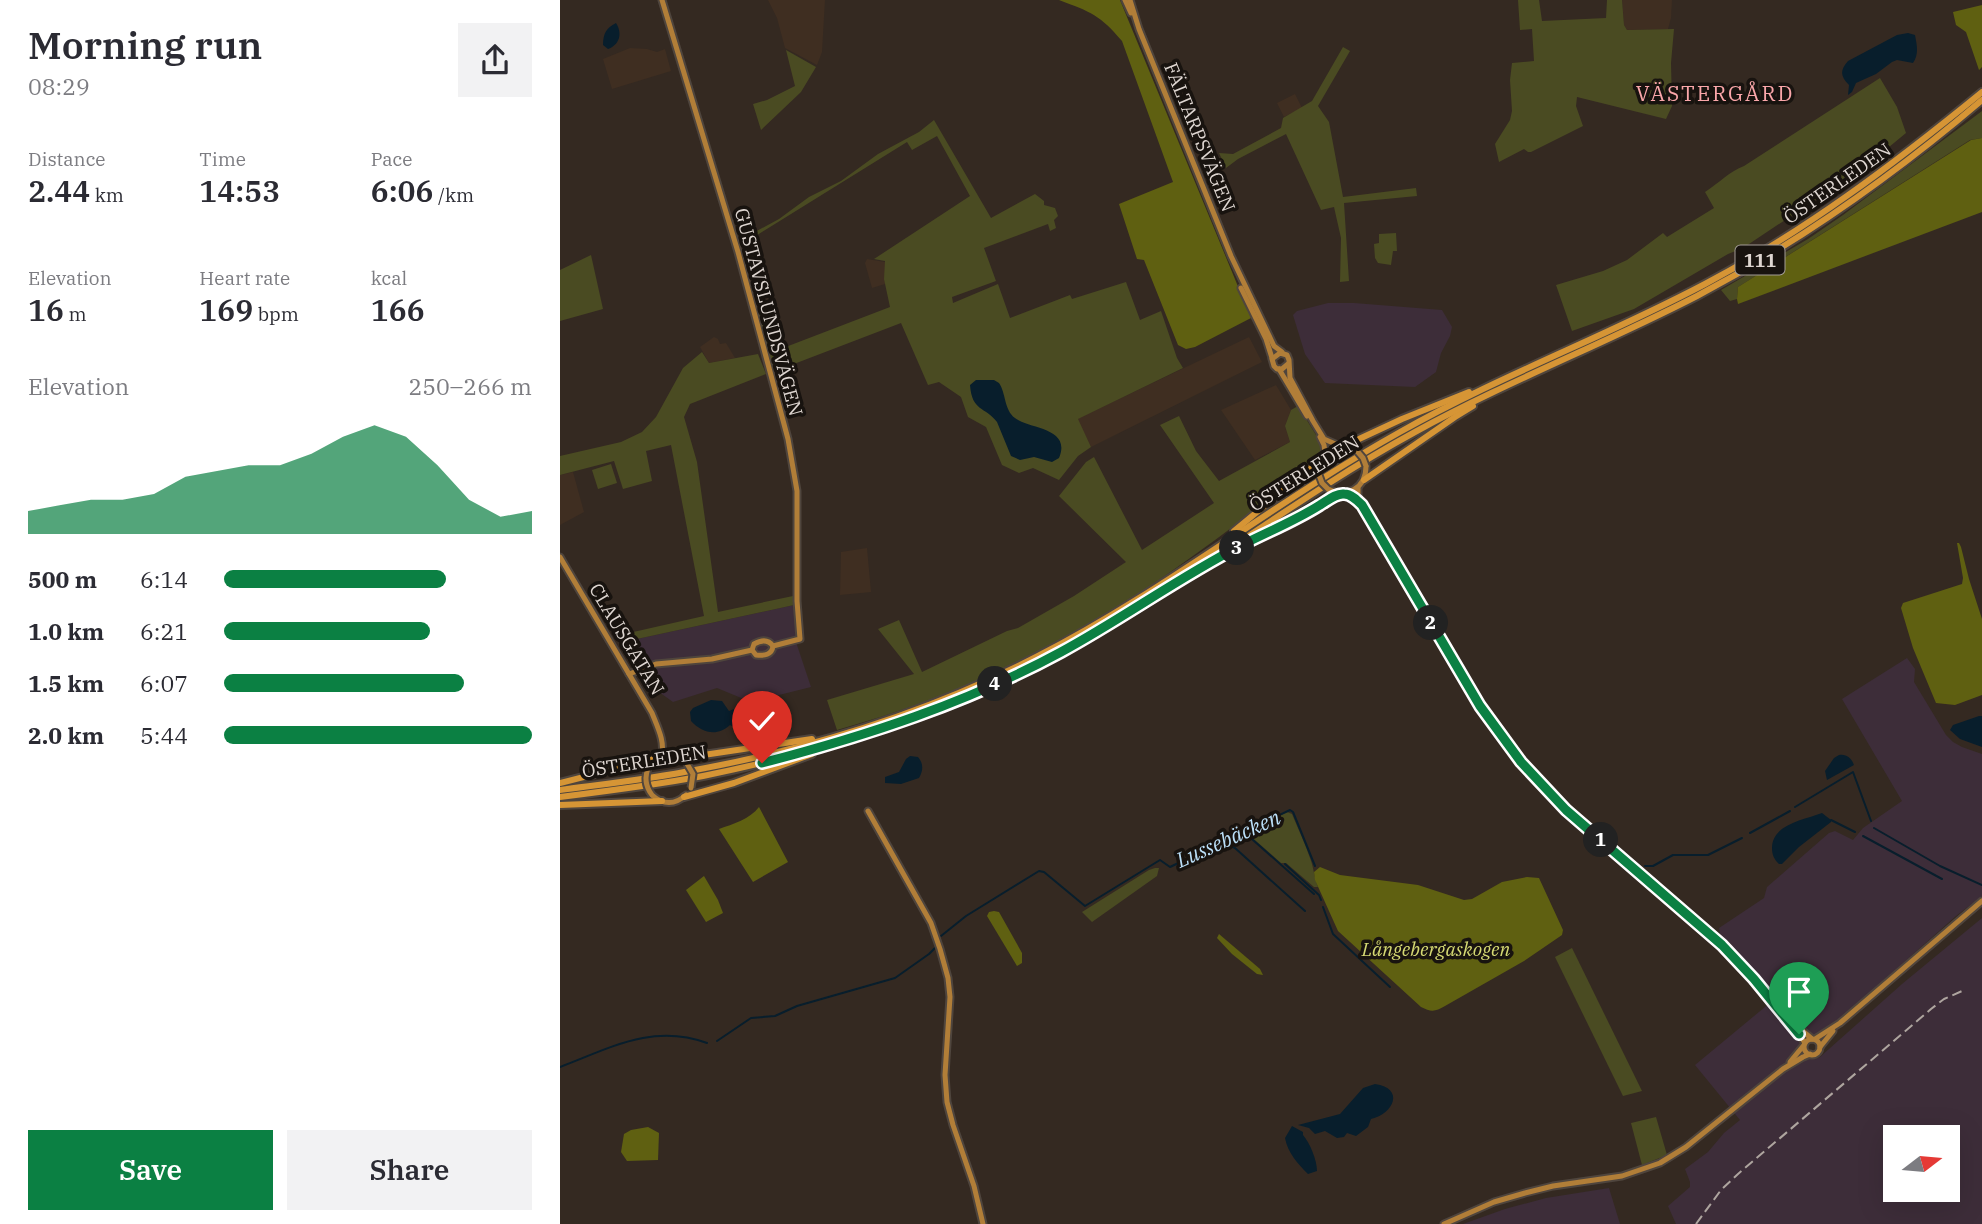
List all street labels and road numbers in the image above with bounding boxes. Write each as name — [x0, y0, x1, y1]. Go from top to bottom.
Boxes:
street label: FÄLTARPSVÄGEN — [1159, 59, 1241, 215]
street label: ÖSTERLEDEN — [1779, 137, 1895, 229]
street label: GUSTAVSLUNDSVÄGEN — [730, 205, 808, 419]
road number: 111 — [1736, 246, 1784, 274]
street label: ÖSTERLEDEN — [1244, 430, 1364, 516]
street label: CLAUSGATAN — [584, 579, 670, 699]
street label: ÖSTERLEDEN — [580, 739, 708, 783]

